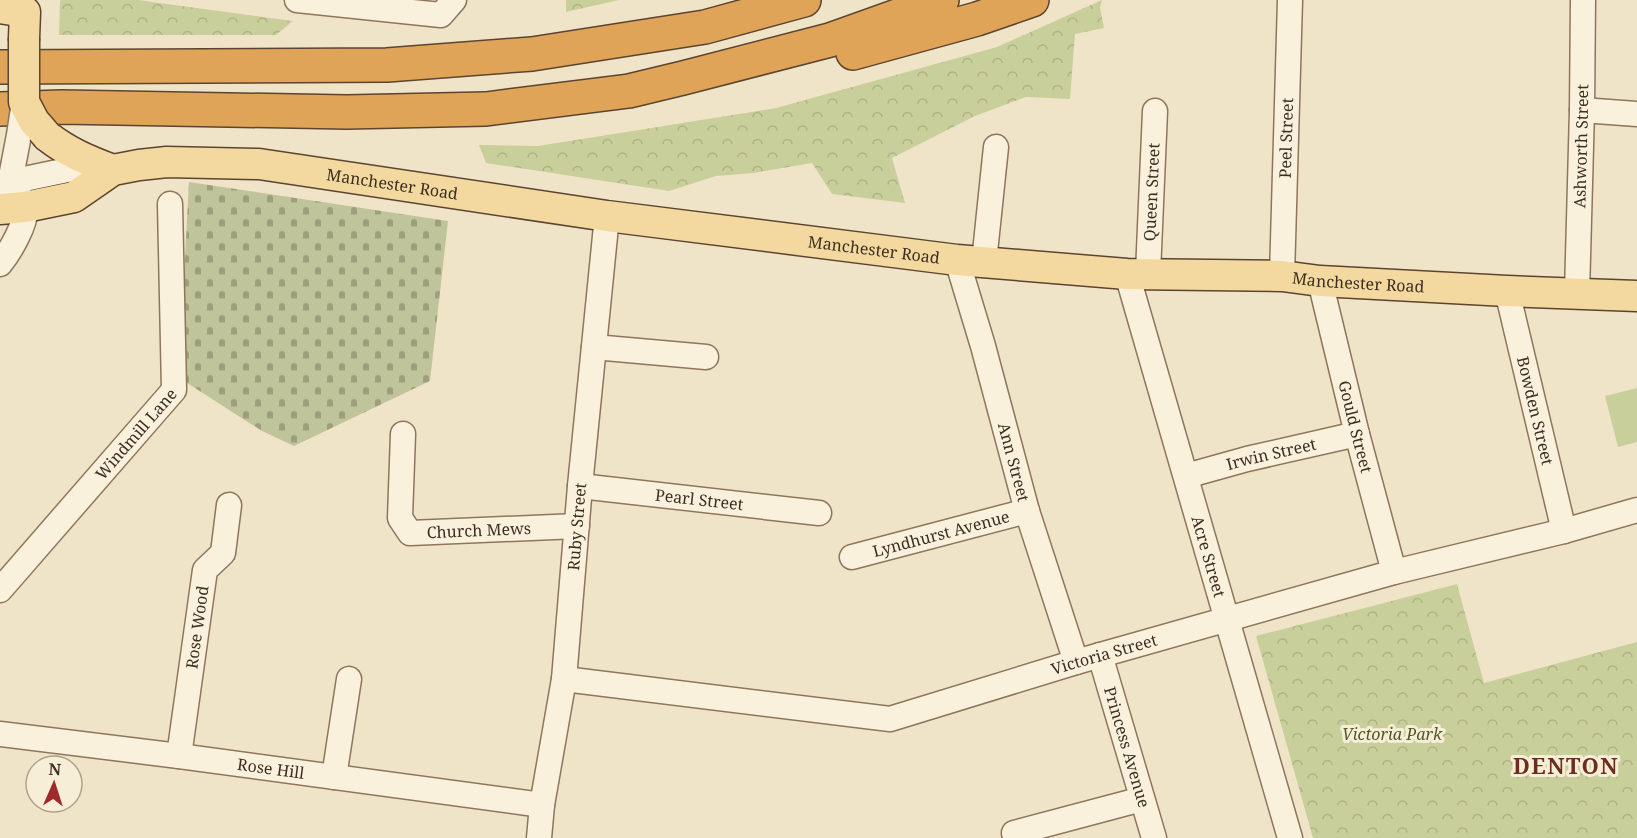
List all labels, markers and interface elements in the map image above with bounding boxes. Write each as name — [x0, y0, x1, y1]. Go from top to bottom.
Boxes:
street label: Ashworth Street — [1568, 84, 1593, 208]
street label: Peel Street — [1274, 97, 1298, 179]
street label: Queen Street — [1138, 142, 1165, 242]
street label: Manchester Road — [325, 163, 460, 205]
street label: Manchester Road — [807, 230, 941, 269]
street label: Manchester Road — [1291, 266, 1425, 298]
street label: Bowden Street — [1512, 354, 1559, 468]
street label: Gould Street — [1333, 378, 1378, 476]
street label: Windmill Lane — [90, 384, 182, 484]
street label: Ann Street — [993, 420, 1035, 504]
street label: Irwin Street — [1224, 433, 1318, 475]
street label: Ruby Street — [562, 481, 591, 571]
street label: Pearl Street — [654, 484, 745, 515]
street label: Lyndhurst Avenue — [870, 505, 1012, 562]
street label: Acre Street — [1186, 513, 1231, 600]
street label: Church Mews — [426, 517, 532, 543]
street label: Rose Wood — [180, 584, 214, 670]
street label: Victoria Street — [1048, 629, 1160, 680]
street label: Princess Avenue — [1099, 684, 1155, 810]
park label: Victoria Park — [1342, 723, 1443, 745]
district label: DENTON — [1513, 750, 1619, 780]
street label: Rose Hill — [236, 753, 306, 784]
north arrow — [24, 754, 84, 814]
text: N — [48, 758, 62, 780]

